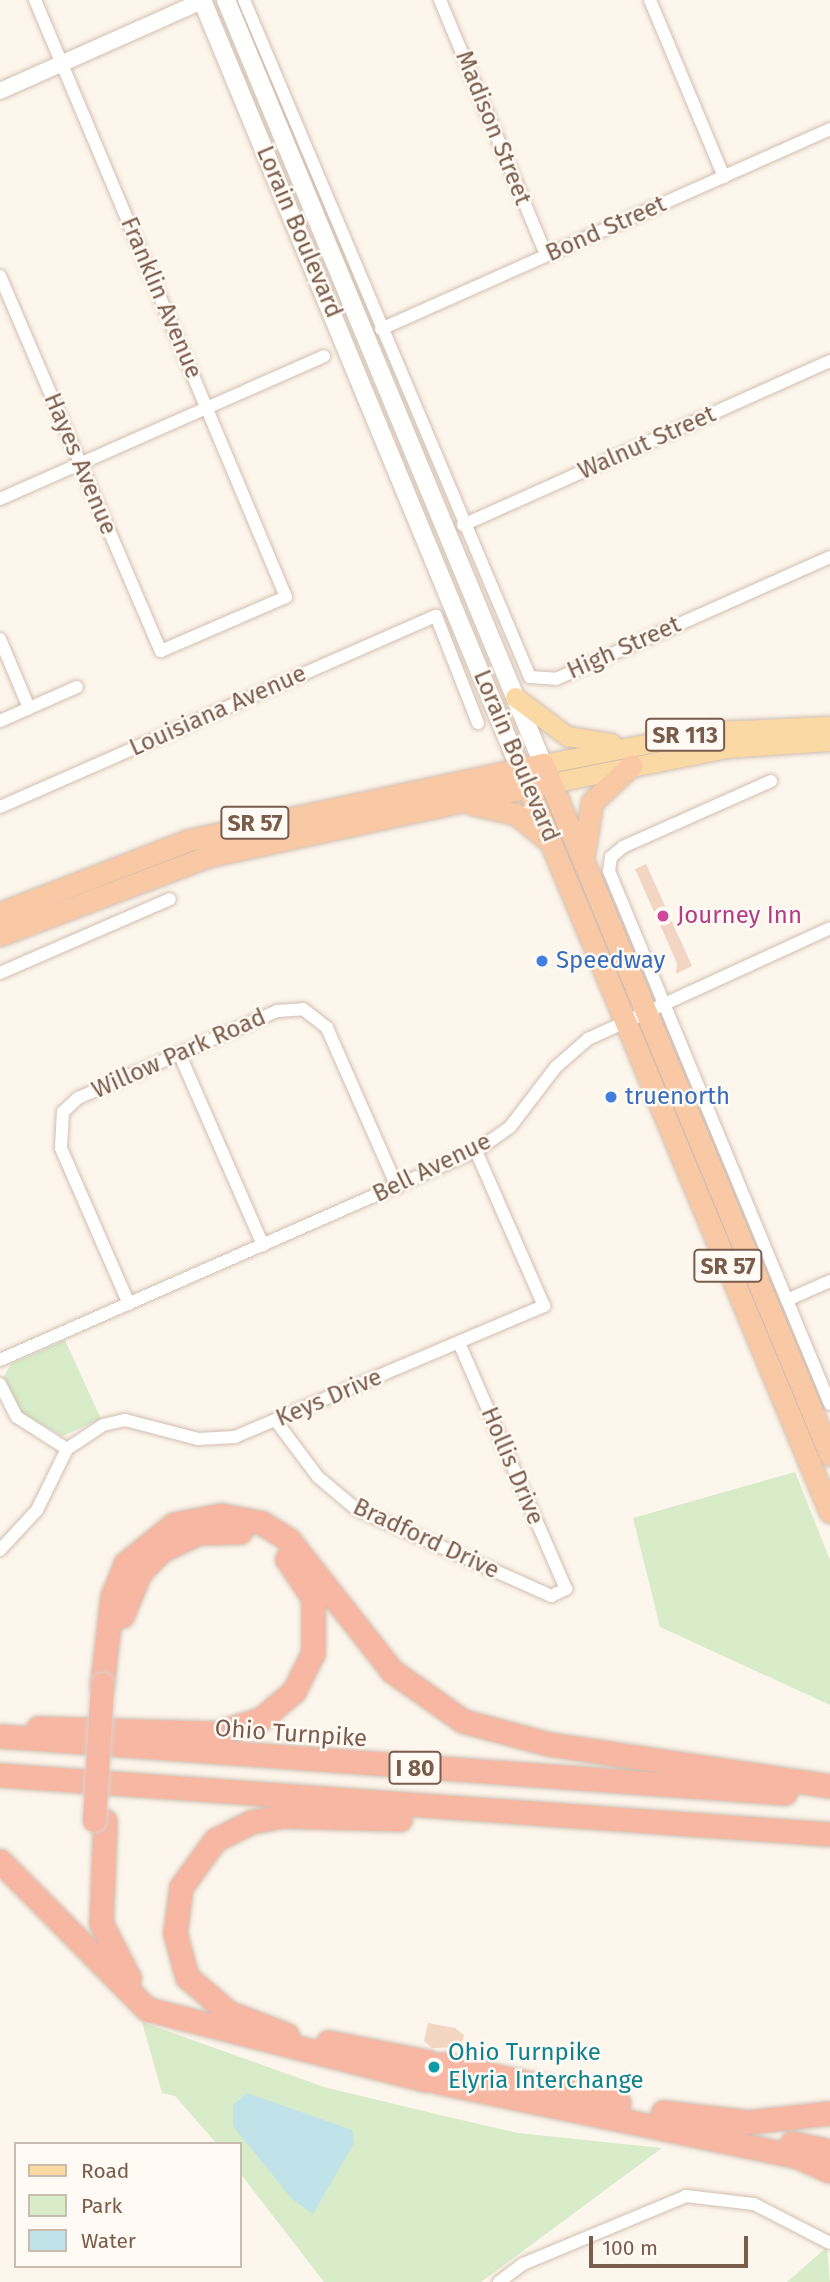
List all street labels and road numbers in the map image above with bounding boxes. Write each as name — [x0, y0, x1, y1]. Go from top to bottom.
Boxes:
street label: Madison Street — [449, 47, 537, 209]
street label: Lorain Boulevard — [250, 142, 348, 322]
street label: Bond Street — [541, 190, 671, 268]
street label: Franklin Avenue — [114, 213, 208, 383]
street label: Hayes Avenue — [37, 389, 123, 539]
street label: Walnut Street — [574, 400, 720, 486]
street label: High Street — [563, 610, 685, 686]
street label: Louisiana Avenue — [125, 659, 311, 763]
street label: Lorain Boulevard — [467, 666, 565, 846]
road number: SR 113 — [645, 716, 725, 754]
road number: SR 57 — [220, 804, 290, 842]
street label: Willow Park Road — [88, 1003, 270, 1105]
street label: Bell Avenue — [368, 1127, 496, 1209]
road number: SR 57 — [693, 1246, 763, 1286]
street label: Keys Drive — [272, 1363, 386, 1433]
street label: Hollis Drive — [474, 1403, 550, 1529]
street label: Bradford Drive — [348, 1493, 504, 1585]
street label: Ohio Turnpike — [214, 1714, 368, 1754]
road number: I 80 — [387, 1749, 443, 1788]

